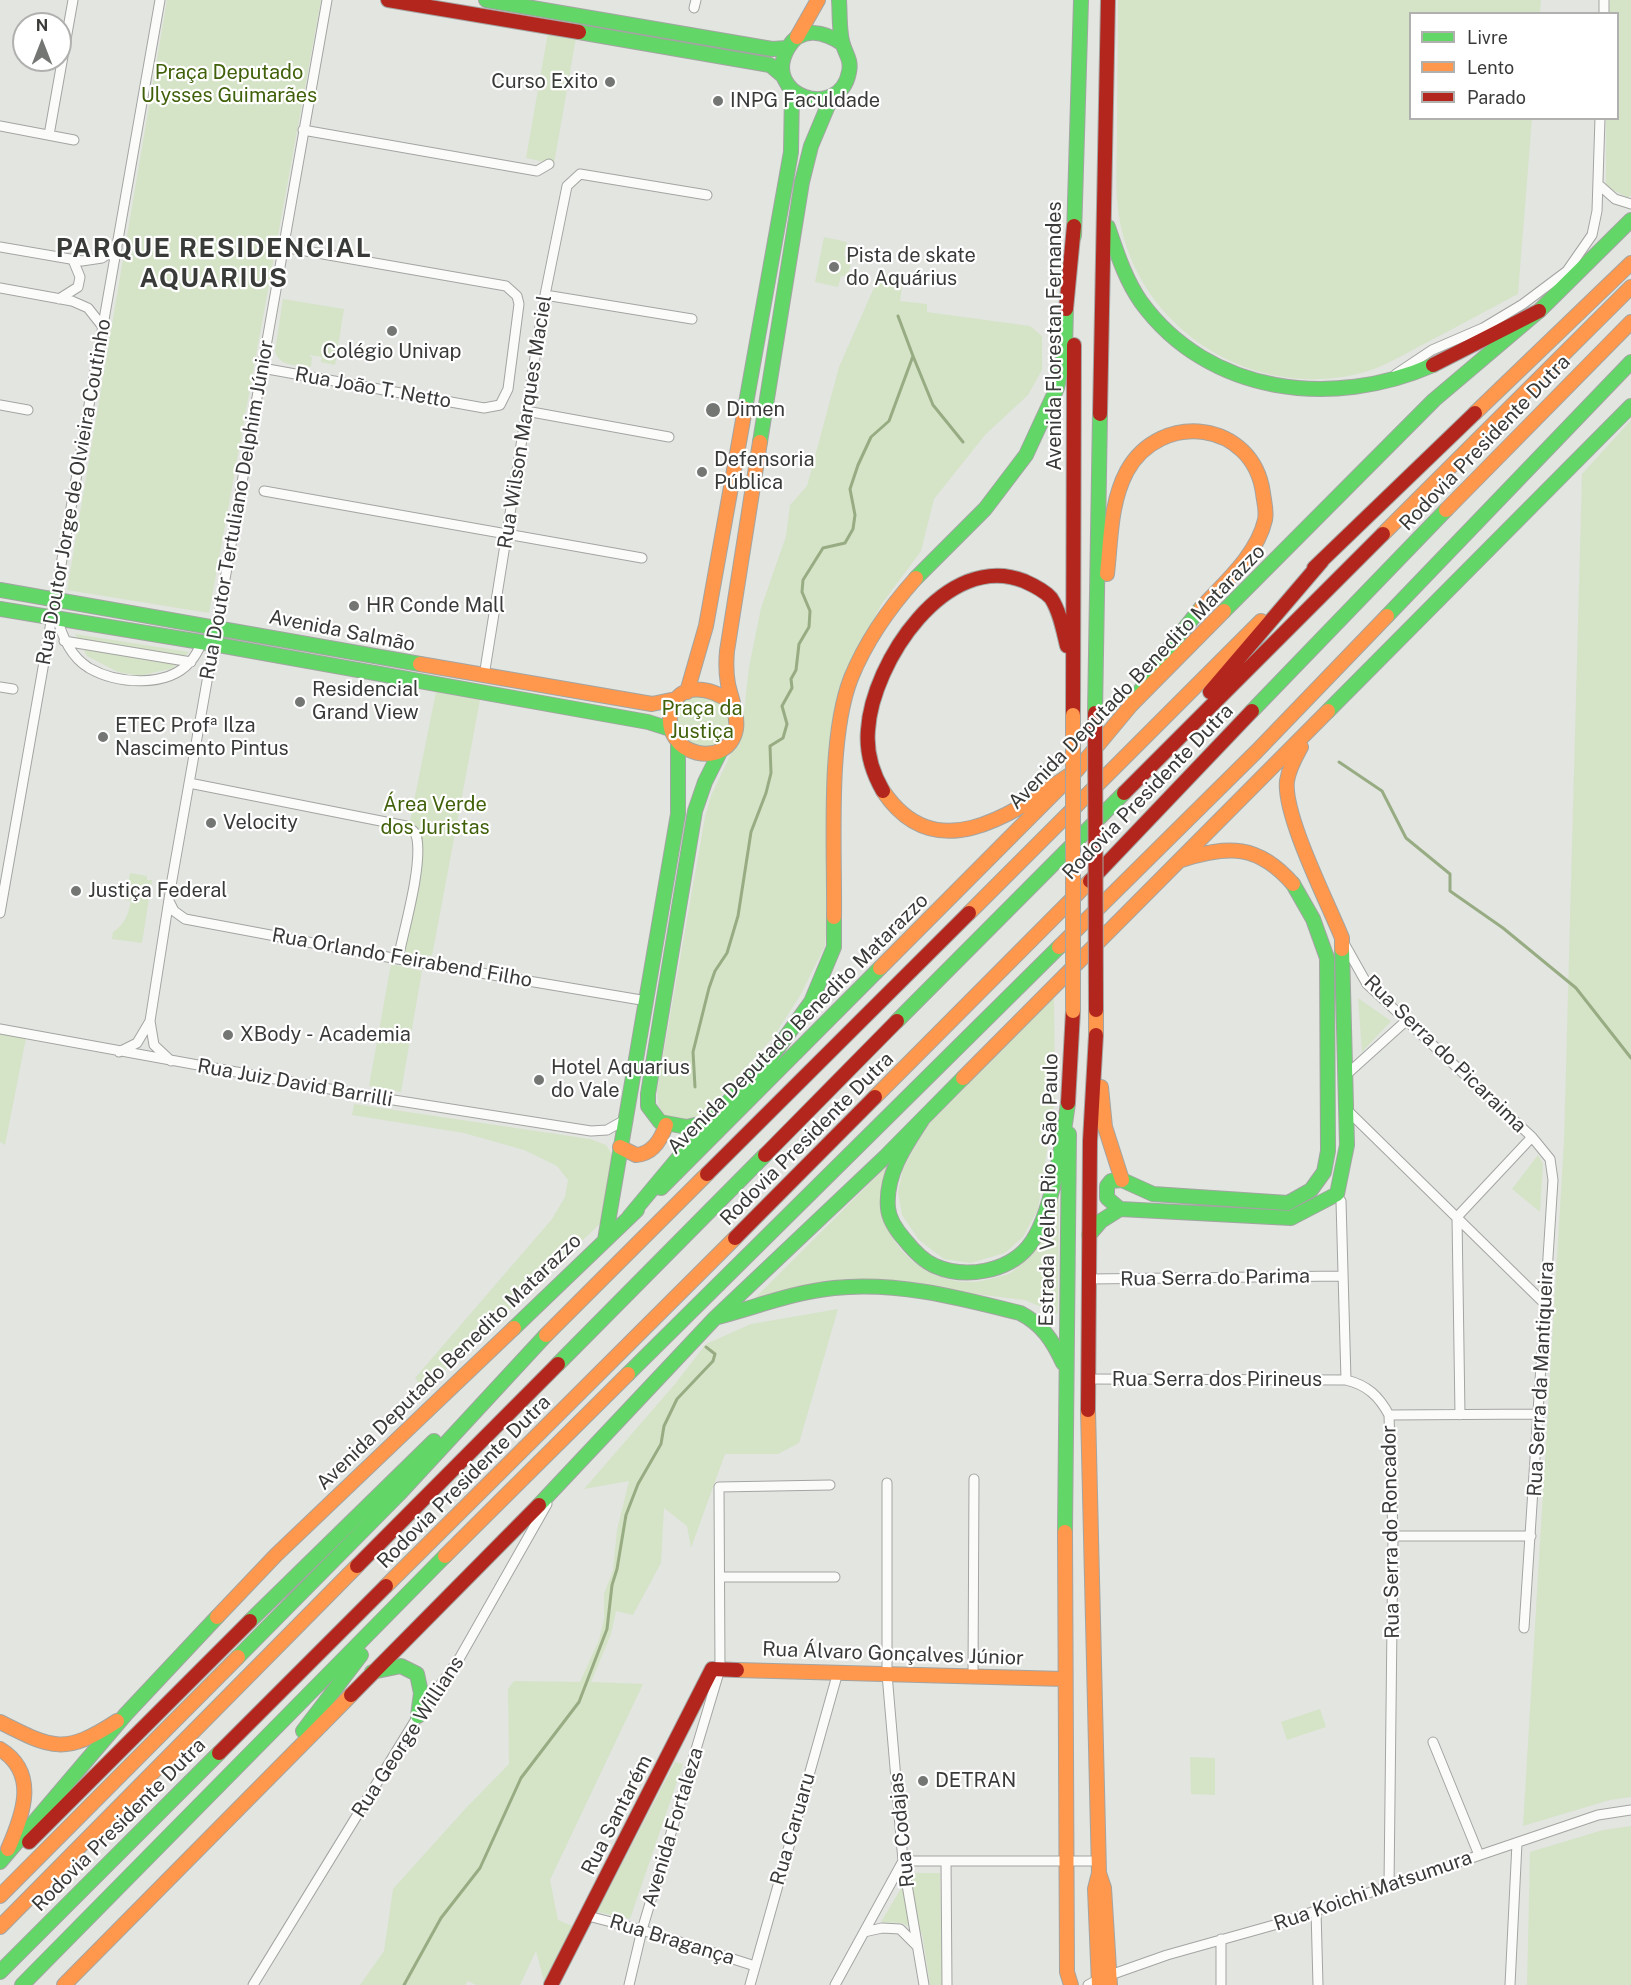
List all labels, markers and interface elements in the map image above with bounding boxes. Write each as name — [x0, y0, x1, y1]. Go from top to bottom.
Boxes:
north arrow — [12, 12, 72, 72]
legend — [1409, 12, 1619, 120]
text: N — [36, 16, 48, 35]
text: Livre — [1467, 27, 1508, 48]
text: Lento — [1467, 57, 1514, 78]
park label: Praça Deputado Ulysses Guimarães — [141, 61, 317, 108]
place label: Curso Exito — [491, 70, 598, 94]
marker: Curso Exito — [603, 75, 617, 89]
text: Parado — [1467, 87, 1526, 108]
place label: INPG Faculdade — [730, 89, 880, 113]
marker: INPG Faculdade — [711, 94, 725, 108]
street label: Avenida Florestan Fernandes — [1043, 201, 1067, 471]
district label: PARQUE RESIDENCIAL AQUARIUS — [56, 233, 372, 294]
place label: Pista de skate do Aquárius — [846, 244, 976, 291]
marker: Pista de skate do Aquárius — [827, 260, 841, 274]
street label: Rua Wilson Marques Maciel — [493, 293, 557, 551]
street label: Rua Doutor Jorge de Olvieira Coutinho — [32, 317, 116, 667]
marker: Colégio Univap — [385, 324, 399, 338]
street label: Rua Doutor Tertuliano Delphim Júnior — [195, 338, 279, 682]
place label: Colégio Univap — [323, 340, 461, 364]
street label: Rodovia Presidente Dutra — [1395, 350, 1575, 536]
street label: Rua João T. Netto — [293, 362, 453, 414]
place label: Dimen — [726, 398, 785, 422]
marker: Dimen — [704, 401, 722, 419]
place label: Defensoria Pública — [714, 448, 815, 495]
marker: Defensoria Pública — [695, 465, 709, 479]
street label: Avenida Deputado Benedito Matarazzo — [1004, 540, 1270, 814]
place label: HR Conde Mall — [366, 594, 505, 618]
marker: HR Conde Mall — [347, 599, 361, 613]
street label: Avenida Salmão — [267, 605, 417, 657]
place label: Residencial Grand View — [312, 678, 419, 725]
marker: Residencial Grand View — [293, 695, 307, 709]
park label: Praça da Justiça — [662, 697, 742, 744]
street label: Rodovia Presidente Dutra — [1058, 699, 1238, 885]
place label: ETEC Profª Ilza Nascimento Pintus — [115, 714, 289, 761]
marker: ETEC Profª Ilza Nascimento Pintus — [96, 730, 110, 744]
park label: Área Verde dos Juristas — [380, 793, 490, 840]
place label: Velocity — [223, 811, 298, 835]
marker: Velocity — [204, 816, 218, 830]
place label: Justiça Federal — [88, 879, 227, 903]
marker: Justiça Federal — [69, 884, 83, 898]
street label: Avenida Deputado Benedito Matarazzo — [663, 889, 933, 1159]
street label: Rua Orlando Feirabend Filho — [270, 923, 534, 993]
street label: Rua Serra do Picaraima — [1359, 970, 1531, 1138]
place label: XBody - Academia — [240, 1023, 411, 1047]
marker: XBody - Academia — [221, 1028, 235, 1042]
street label: Rodovia Presidente Dutra — [715, 1047, 899, 1231]
street label: Estrada Velha Rio - São Paulo — [1035, 1053, 1063, 1327]
street label: Rua Juiz David Barrilli — [195, 1054, 395, 1112]
place label: Hotel Aquarius do Vale — [551, 1056, 690, 1103]
marker: Hotel Aquarius do Vale — [532, 1073, 546, 1087]
street label: Avenida Deputado Benedito Matarazzo — [312, 1229, 586, 1495]
street label: Rua Serra da Mantiqueira — [1523, 1261, 1559, 1497]
street label: Rua Serra do Parima — [1120, 1264, 1310, 1292]
street label: Rua Serra dos Pirineus — [1112, 1368, 1322, 1392]
street label: Rodovia Presidente Dutra — [372, 1390, 556, 1574]
street label: Rua Serra do Roncador — [1377, 1425, 1405, 1639]
street label: Rua Álvaro Gonçalves Júnior — [762, 1637, 1024, 1671]
street label: Rua George Willians — [347, 1652, 469, 1822]
street label: Rodovia Presidente Dutra — [27, 1733, 211, 1917]
street label: Avenida Fortaleza — [637, 1745, 709, 1909]
street label: Rua Santarém — [576, 1751, 658, 1879]
place label: DETRAN — [935, 1769, 1016, 1793]
street label: Rua Caruaru — [766, 1770, 820, 1888]
street label: Rua Codajas — [884, 1771, 920, 1889]
marker: DETRAN — [916, 1774, 930, 1788]
street label: Rua Koichi Matsumura — [1271, 1846, 1475, 1936]
street label: Rua Bragança — [607, 1910, 737, 1970]

